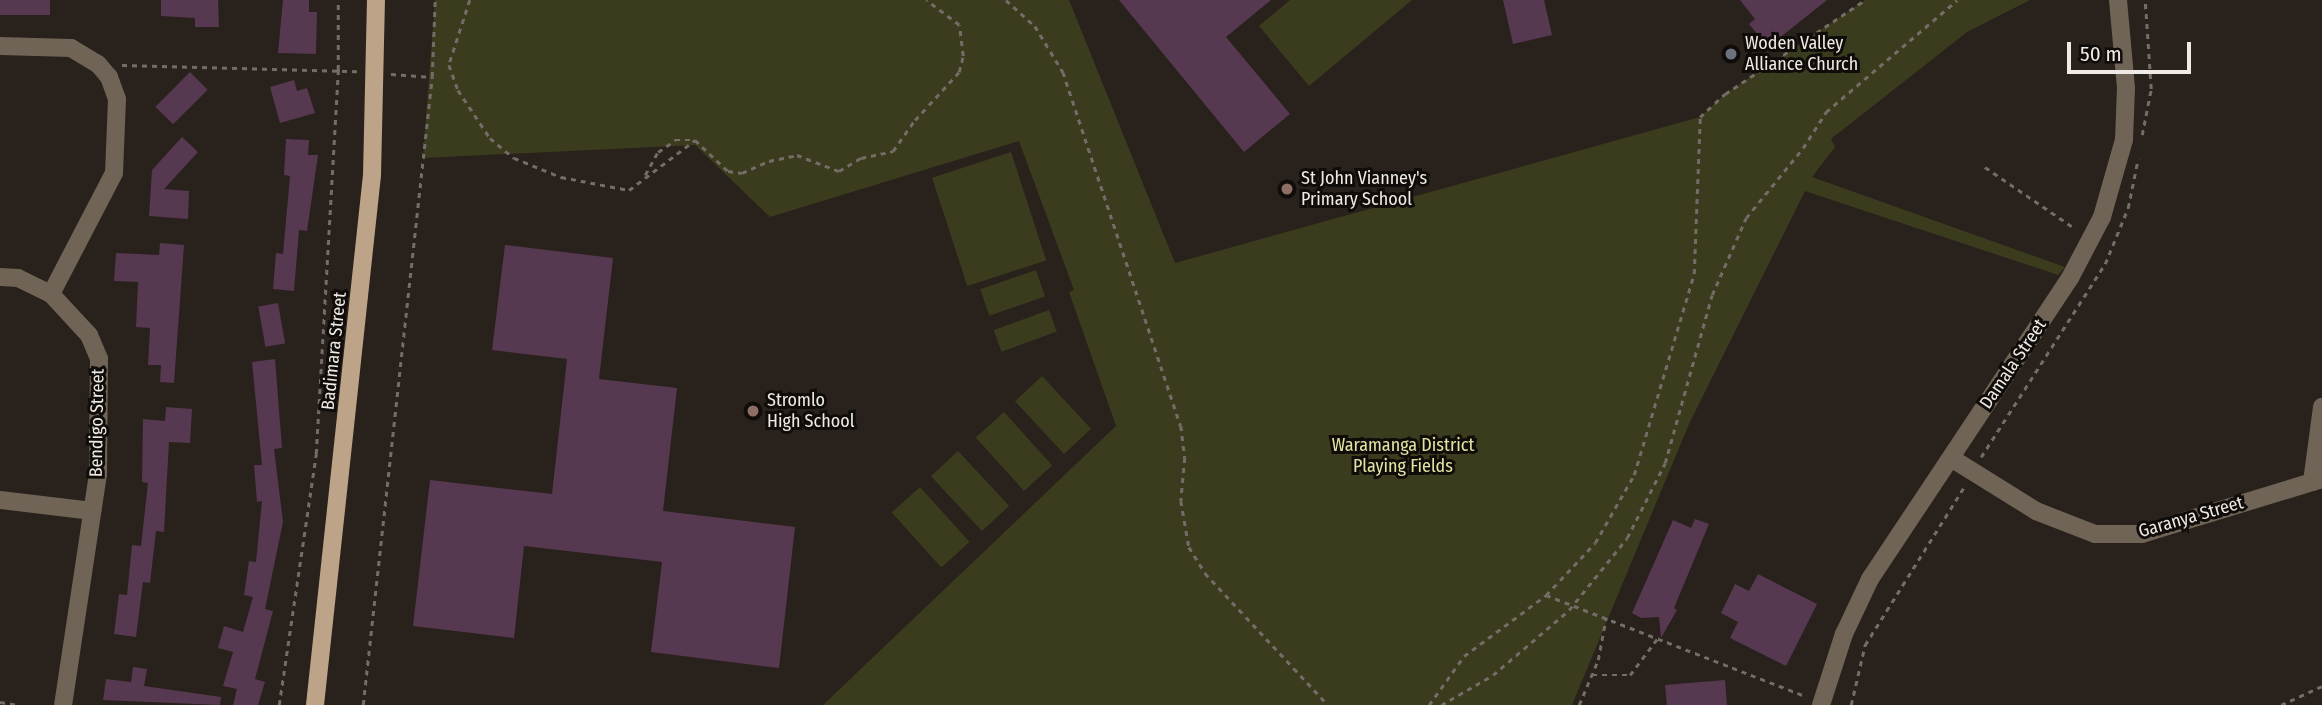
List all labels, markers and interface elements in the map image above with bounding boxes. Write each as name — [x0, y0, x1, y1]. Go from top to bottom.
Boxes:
scale bar — [2070, 28, 2194, 72]
place label: Woden Valley Alliance Church — [1745, 33, 1858, 76]
text: 50 m — [2080, 41, 2122, 67]
marker: Woden Valley Alliance Church — [1723, 46, 1739, 62]
place label: St John Vianney's Primary School — [1301, 168, 1427, 210]
marker: St John Vianney's Primary School — [1279, 181, 1295, 197]
street label: Badimara Street — [317, 291, 351, 411]
street label: Damala Street — [1975, 315, 2051, 413]
street label: Bendigo Street — [85, 369, 109, 477]
place label: Stromlo High School — [767, 390, 854, 432]
marker: Stromlo High School — [745, 403, 761, 419]
park label: Waramanga District Playing Fields — [1332, 435, 1474, 478]
street label: Garanya Street — [2136, 492, 2246, 542]

